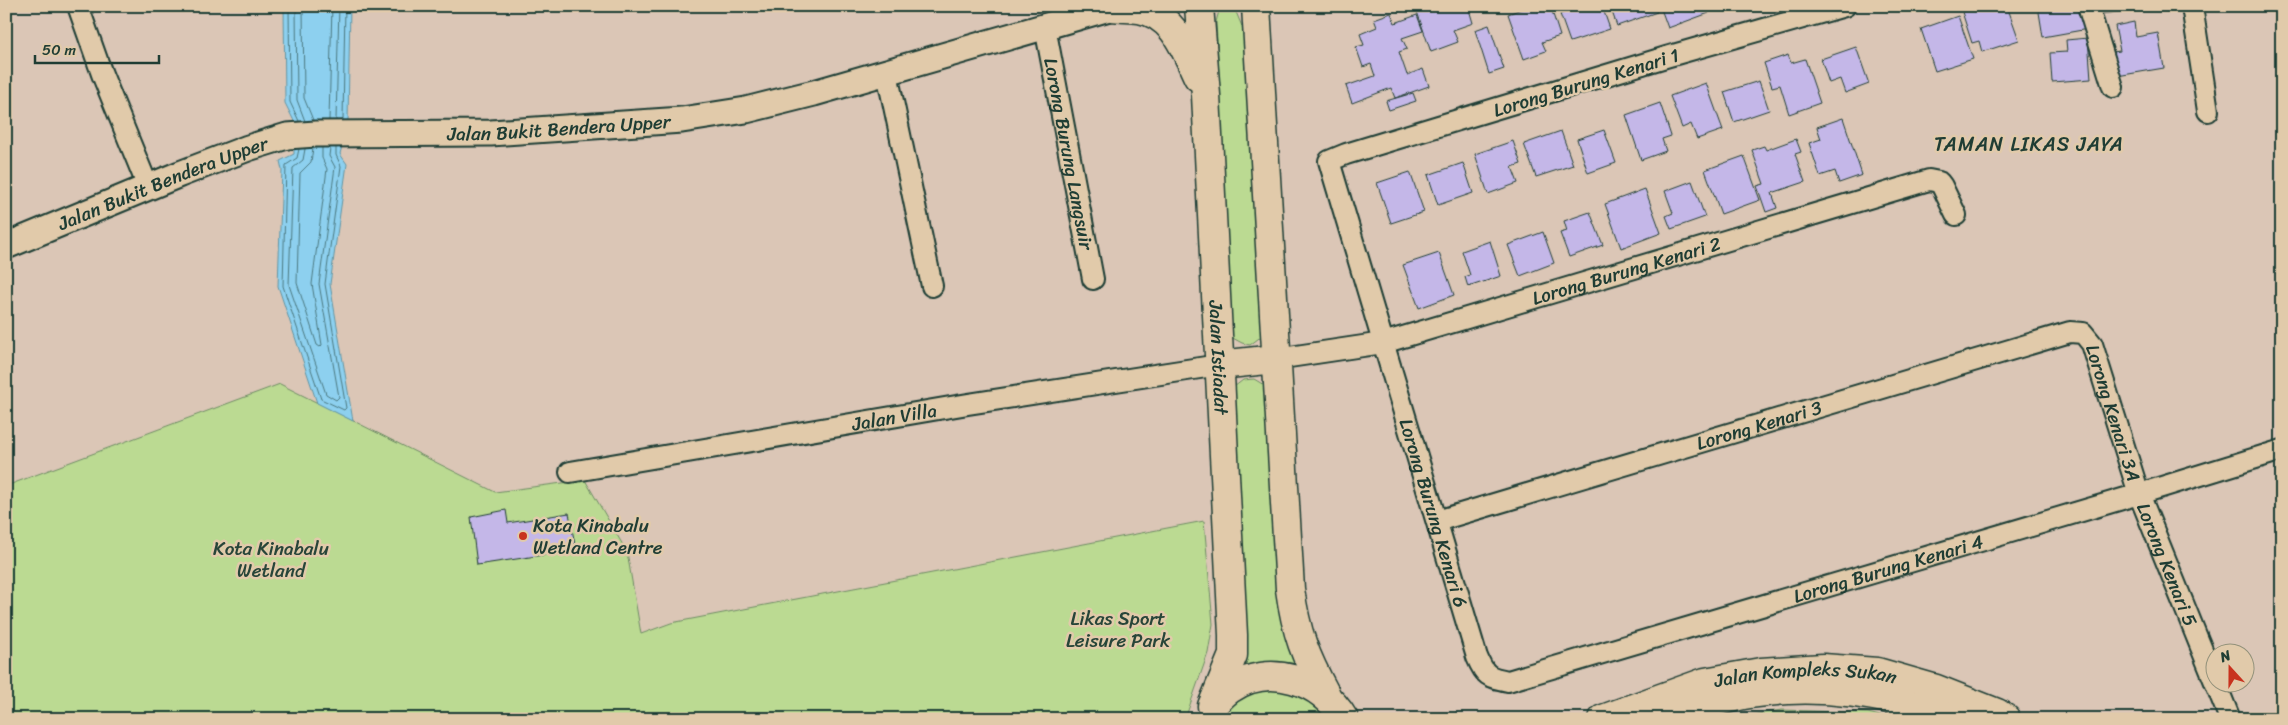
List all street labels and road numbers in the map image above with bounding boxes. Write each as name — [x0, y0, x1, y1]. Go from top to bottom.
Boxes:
street label: Lorong Burung Kenari 1 — [1489, 39, 1683, 126]
street label: Lorong Burung Langsuir — [1034, 55, 1103, 254]
street label: Jalan Bukit Bendera Upper — [446, 105, 673, 150]
street label: Jalan Bukit Bendera Upper — [52, 127, 273, 240]
street label: Lorong Burung Kenari 2 — [1528, 227, 1725, 315]
street label: Jalan Istiadat — [1199, 299, 1238, 417]
street label: Lorong Kenari 3A — [2076, 340, 2150, 486]
street label: Lorong Kenari 3 — [1692, 391, 1826, 460]
street label: Jalan Villa — [848, 394, 940, 441]
street label: Lorong Burung Kenari 6 — [1390, 414, 1477, 611]
street label: Lorong Kenari 5 — [2127, 498, 2207, 632]
street label: Lorong Burung Kenari 4 — [1789, 525, 1987, 613]
street label: Jalan Kompleks Sukan — [1710, 652, 1901, 697]

